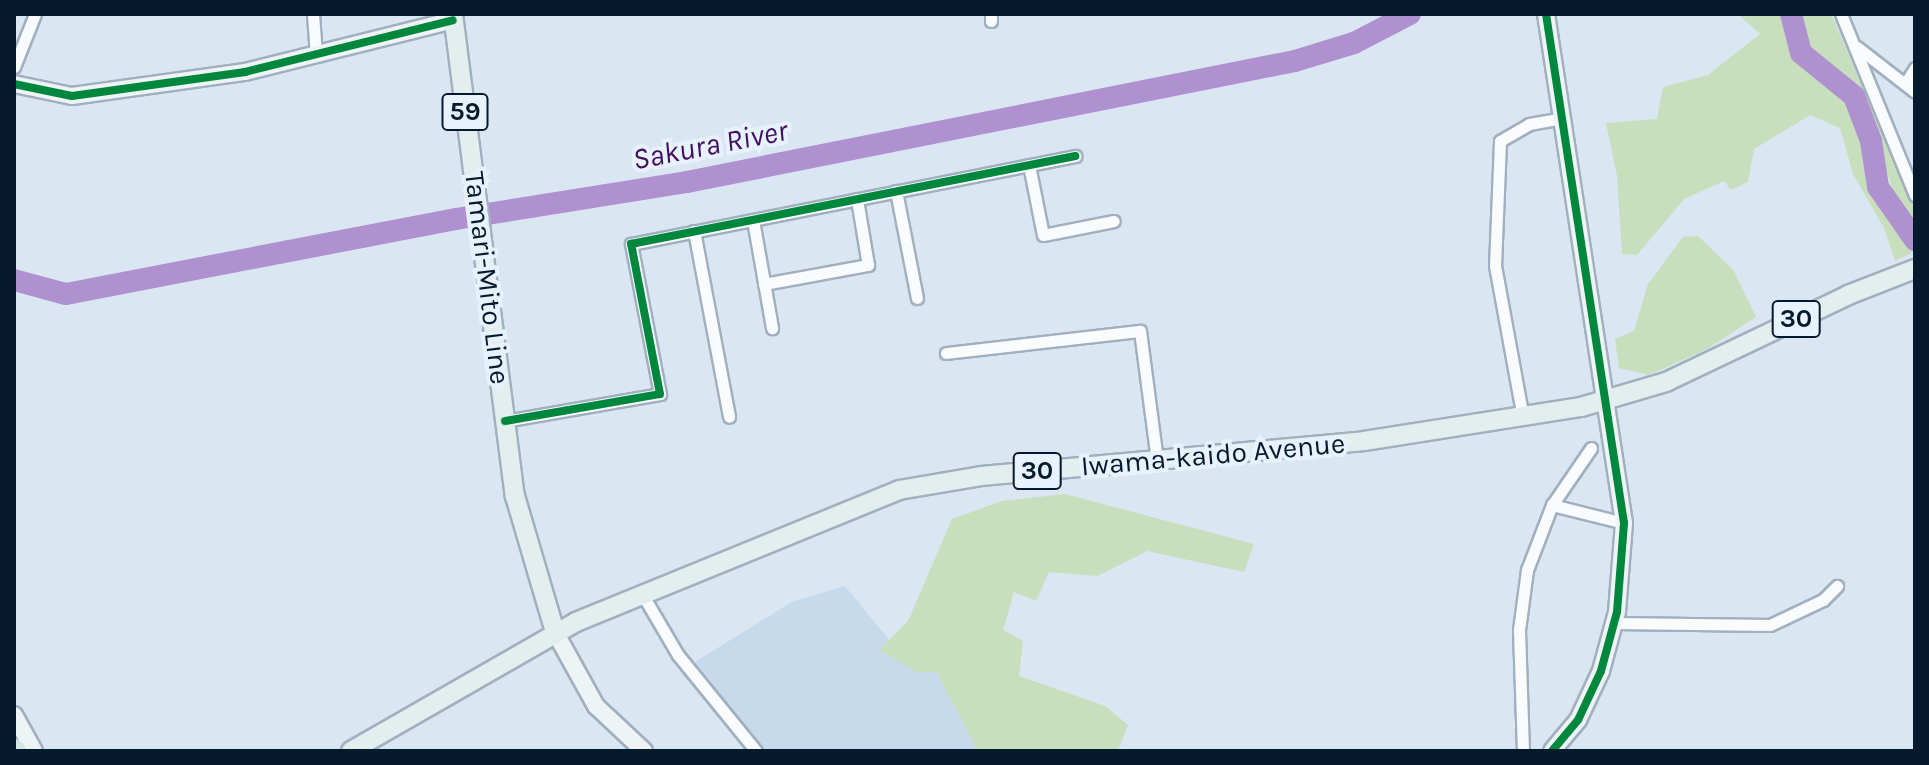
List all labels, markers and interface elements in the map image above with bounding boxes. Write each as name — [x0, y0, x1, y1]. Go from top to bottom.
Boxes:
road number: 59 — [441, 90, 489, 134]
water label: Sakura River — [629, 112, 791, 178]
street label: Tamari-Mito Line — [457, 170, 517, 386]
road number: 30 — [1770, 297, 1822, 341]
street label: Iwama-kaido Avenue — [1079, 427, 1347, 483]
road number: 30 — [1011, 449, 1063, 493]

